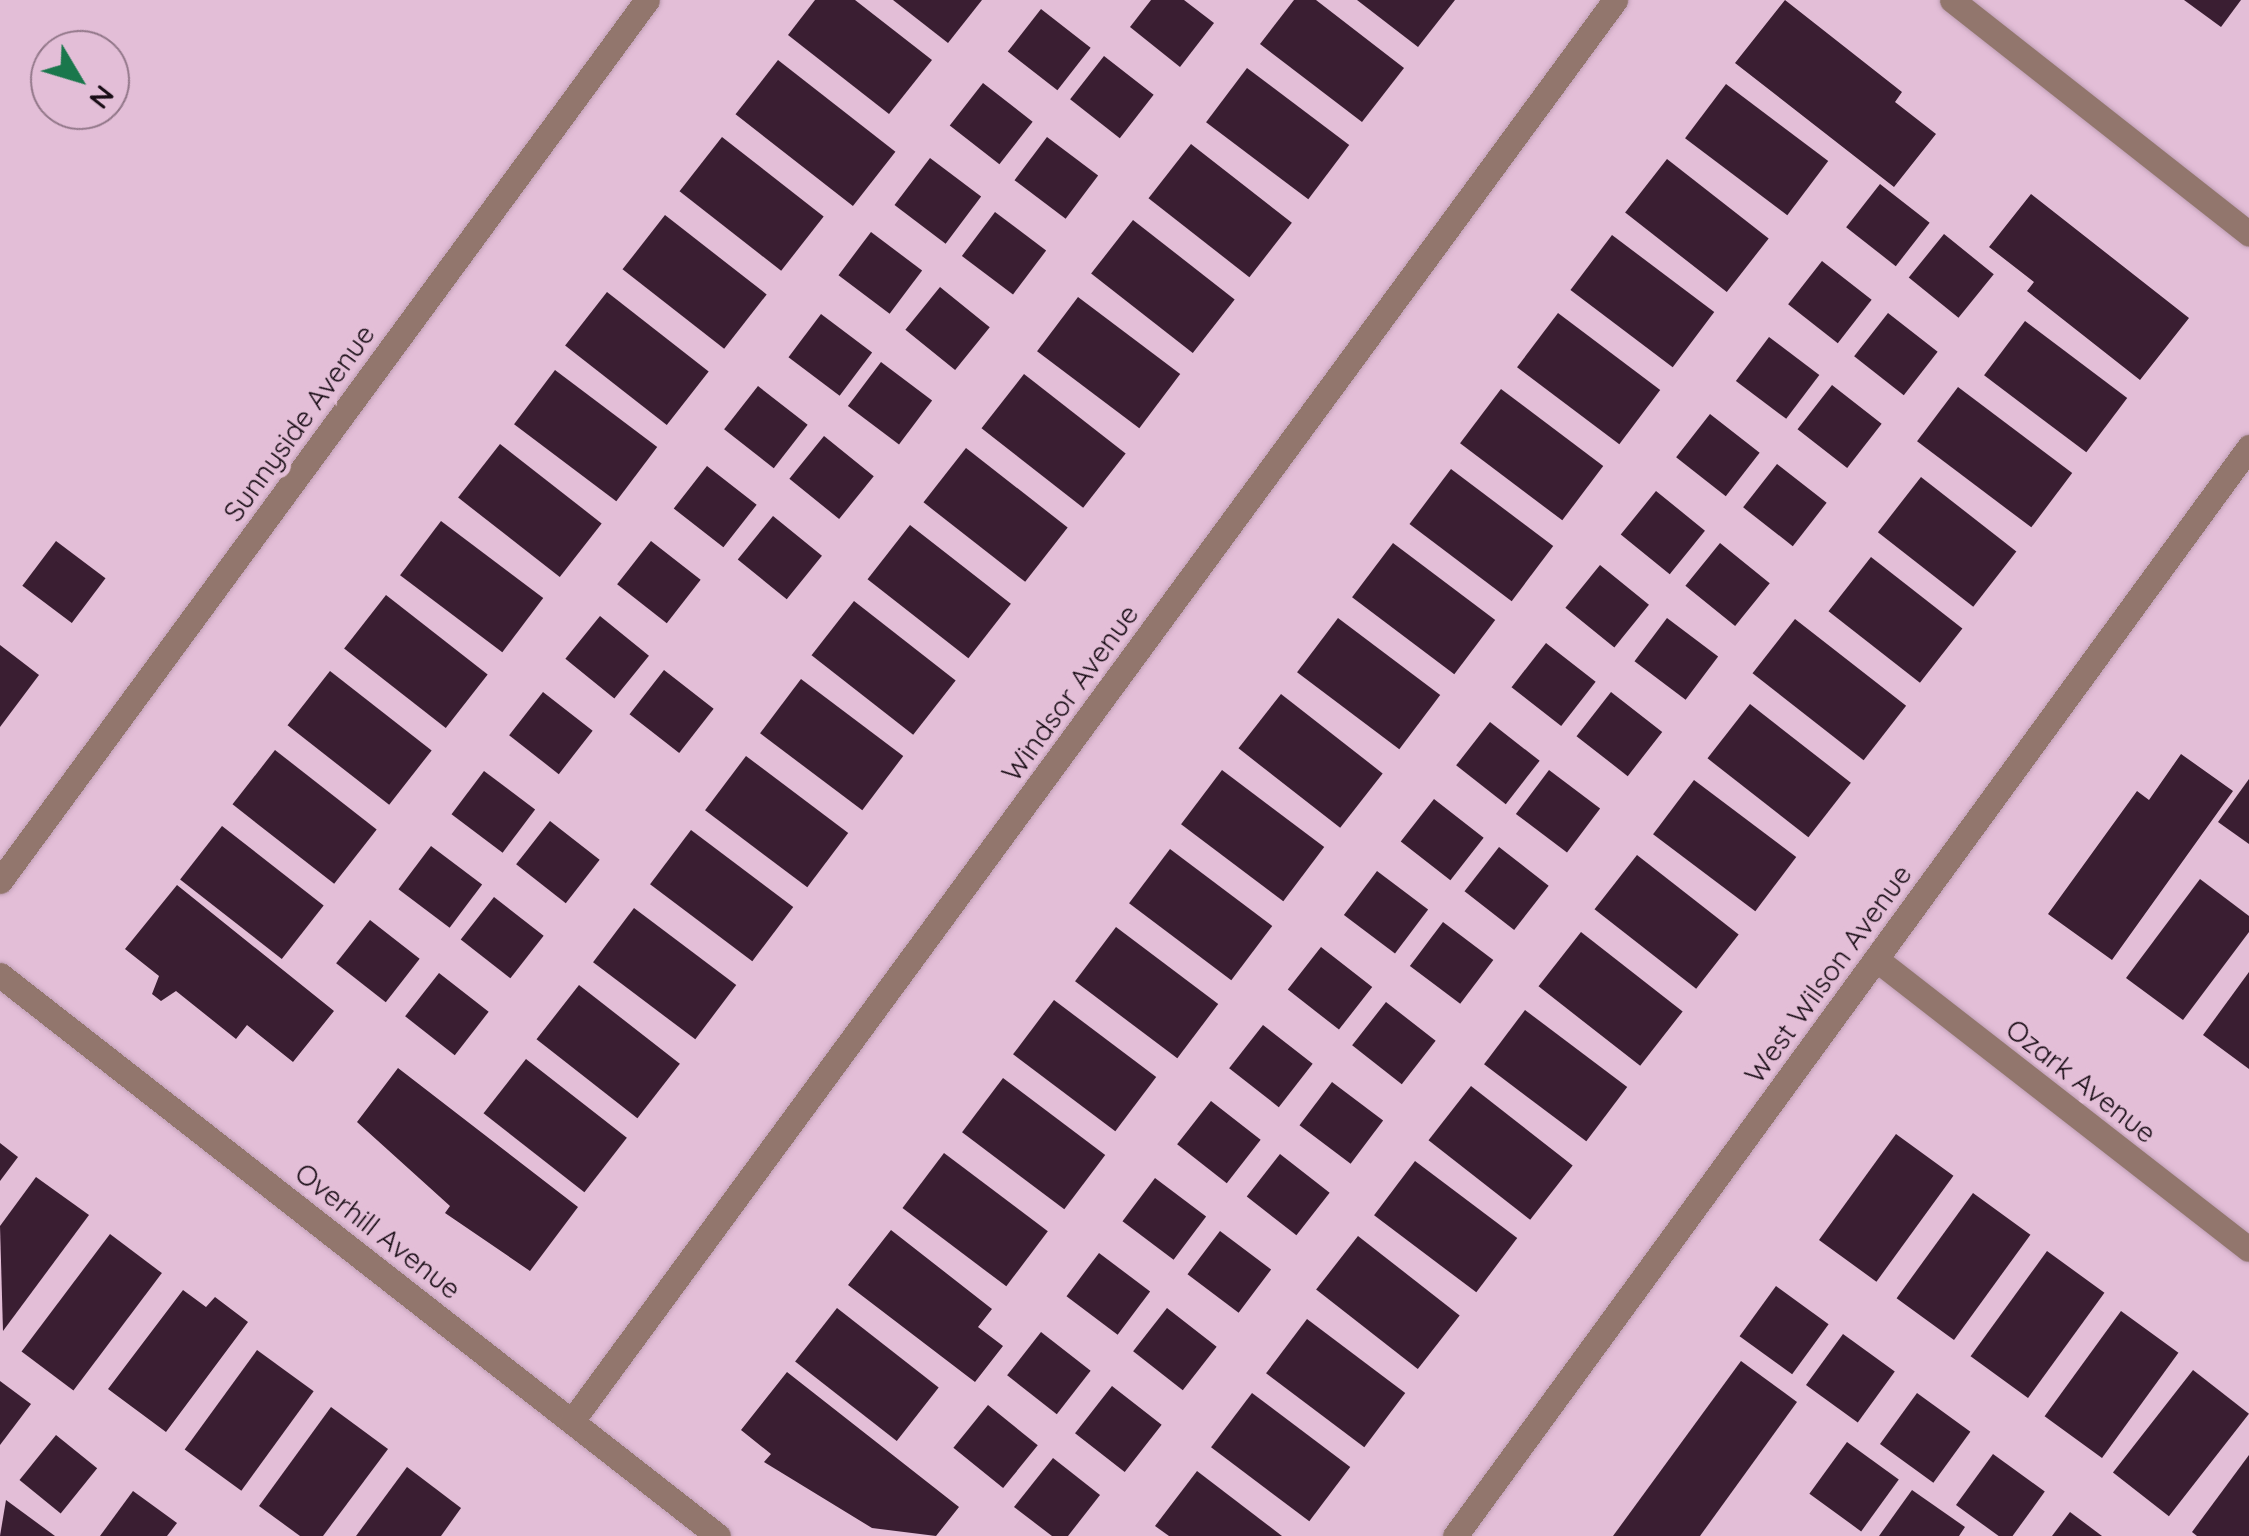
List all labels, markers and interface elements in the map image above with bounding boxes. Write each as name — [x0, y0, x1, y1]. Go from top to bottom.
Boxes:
north arrow — [30, 30, 130, 130]
text: N — [82, 79, 123, 116]
street label: Sunnyside Avenue — [216, 318, 382, 528]
street label: Windsor Avenue — [995, 598, 1145, 788]
street label: West Wilson Avenue — [1737, 858, 1919, 1090]
street label: Ozark Avenue — [1999, 1012, 2163, 1150]
street label: Overhill Avenue — [289, 1156, 467, 1306]

